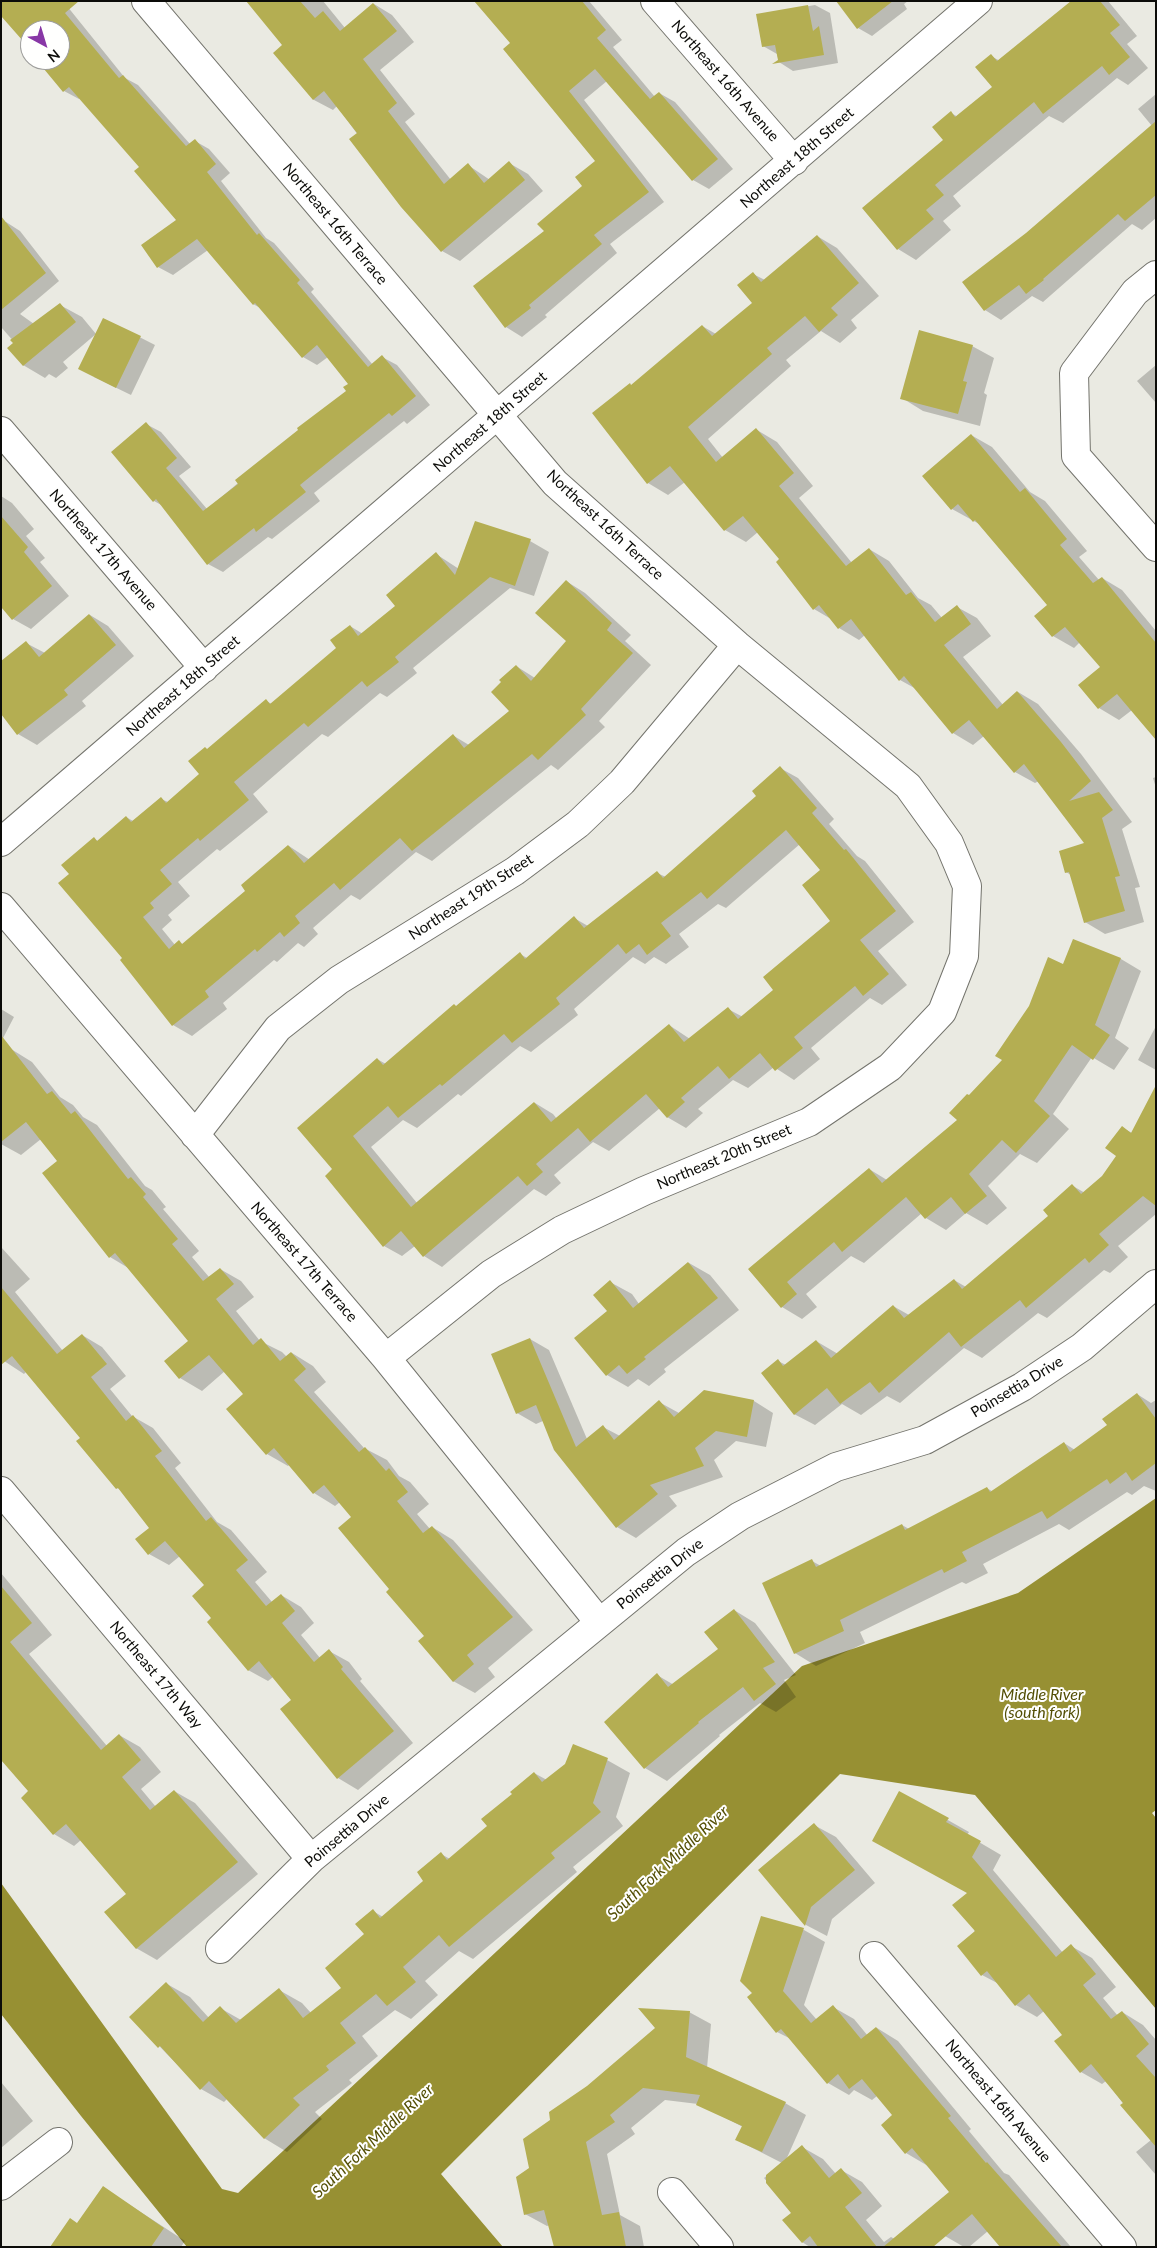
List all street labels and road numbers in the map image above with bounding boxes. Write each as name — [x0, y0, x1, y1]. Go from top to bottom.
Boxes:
street label: Northeast 16th Avenue — [667, 17, 783, 145]
street label: Northeast 18th Street — [737, 104, 857, 212]
street label: Northeast 16th Terrace — [279, 160, 391, 288]
street label: Northeast 18th Street — [430, 368, 550, 476]
street label: Northeast 16th Terrace — [543, 466, 667, 584]
street label: Northeast 17th Avenue — [45, 486, 161, 614]
street label: Northeast 18th Street — [123, 632, 243, 740]
street label: Northeast 19th Street — [406, 850, 536, 944]
street label: Northeast 20th Street — [654, 1120, 794, 1194]
street label: Northeast 17th Terrace — [247, 1198, 361, 1326]
street label: Poinsettia Drive — [968, 1352, 1066, 1422]
street label: Poinsettia Drive — [613, 1535, 707, 1613]
street label: Northeast 17th Way — [106, 1618, 206, 1732]
street label: Poinsettia Drive — [301, 1791, 393, 1871]
street label: Northeast 16th Avenue — [941, 2036, 1055, 2166]

